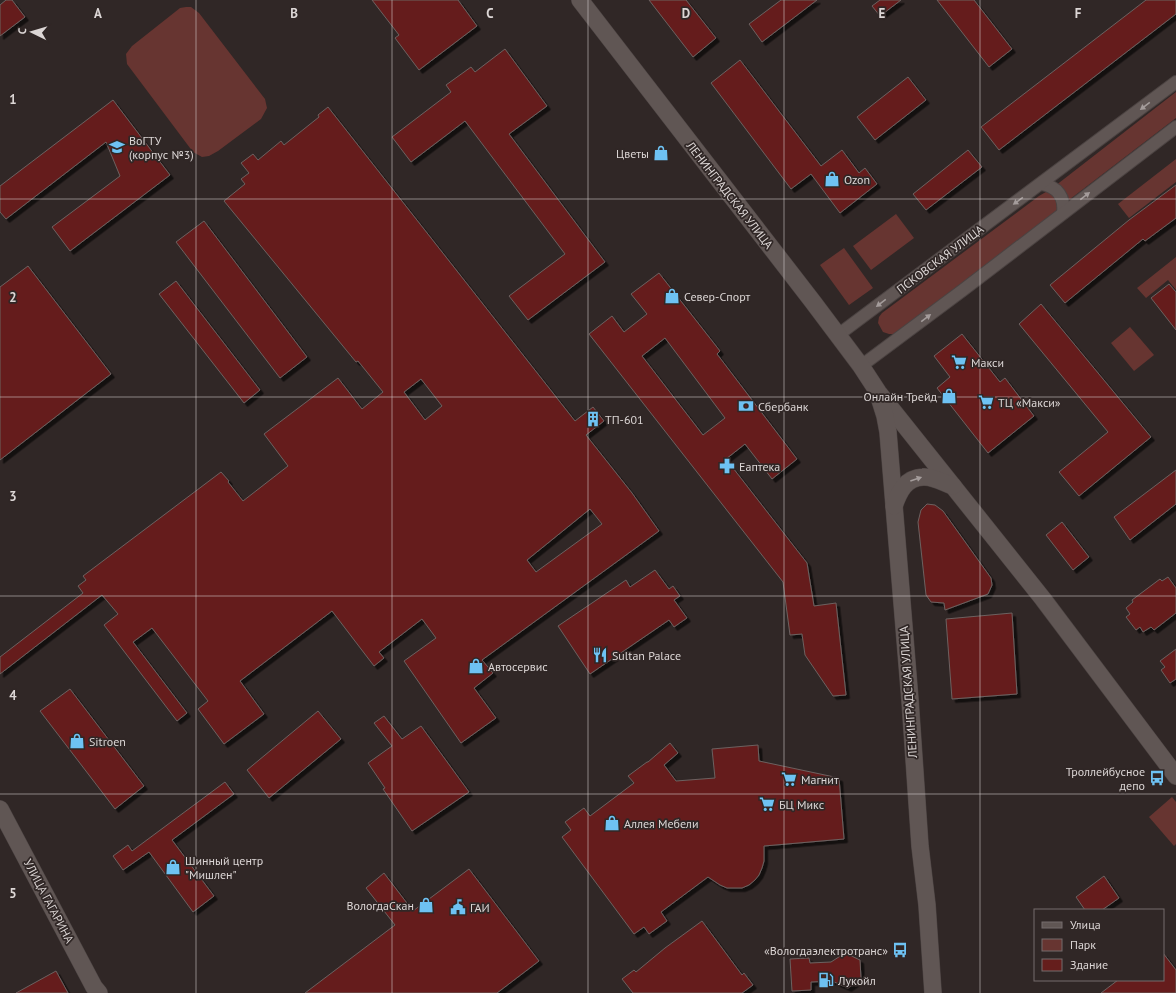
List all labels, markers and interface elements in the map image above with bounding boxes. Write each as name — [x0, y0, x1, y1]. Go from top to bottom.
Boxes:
text: A — [94, 5, 102, 22]
text: B — [290, 5, 298, 22]
text: C — [486, 5, 494, 22]
text: D — [682, 5, 690, 22]
text: E — [879, 5, 886, 22]
text: F — [1075, 5, 1082, 22]
north arrow — [12, 12, 52, 52]
text: С — [15, 27, 29, 35]
text: 1 — [9, 91, 17, 108]
one-way arrow — [1139, 102, 1150, 110]
place label: ВоГТУ (корпус №3) — [129, 133, 194, 162]
street label: ЛЕНИНГРАДСКАЯ УЛИЦА — [683, 137, 777, 252]
school or university icon: ВоГТУ (корпус №3) — [108, 138, 126, 156]
shop icon: Цветы — [652, 144, 670, 162]
place label: Цветы — [616, 146, 649, 161]
shop icon: Ozon — [823, 170, 841, 188]
place label: Ozon — [844, 172, 870, 187]
one-way arrow — [1080, 192, 1091, 201]
one-way arrow — [1013, 196, 1024, 205]
street label: ПСКОВСКАЯ УЛИЦА — [894, 221, 986, 297]
shop icon: Север-Спорт — [663, 287, 681, 305]
text: 2 — [9, 289, 17, 306]
place label: Север-Спорт — [684, 289, 750, 304]
one-way arrow — [875, 299, 886, 308]
one-way arrow — [921, 313, 932, 322]
supermarket icon: Макси — [950, 353, 968, 371]
place label: Макси — [971, 355, 1004, 370]
shop icon: Онлайн Трейд — [940, 387, 958, 405]
place label: Онлайн Трейд — [863, 389, 938, 404]
supermarket icon: ТЦ «Макси» — [977, 393, 995, 411]
place label: ТЦ «Макси» — [998, 395, 1061, 410]
bank icon: Сбербанк — [737, 397, 755, 415]
place label: Сбербанк — [758, 399, 809, 414]
building icon: ТП-601 — [584, 410, 602, 428]
place label: ТП-601 — [605, 412, 644, 427]
pharmacy icon: Еаптека — [718, 457, 736, 475]
place label: Еаптека — [739, 459, 780, 474]
one-way arrow — [911, 476, 923, 482]
text: 3 — [9, 488, 17, 505]
street label: ЛЕНИНГРАДСКАЯ УЛИЦА — [896, 626, 920, 759]
restaurant icon: Sultan Palace — [591, 646, 609, 664]
place label: Sultan Palace — [612, 648, 681, 663]
shop icon: Автосервис — [467, 657, 485, 675]
place label: Автосервис — [488, 659, 548, 674]
text: 4 — [9, 687, 17, 704]
shop icon: Sitroen — [68, 732, 86, 750]
place label: Sitroen — [89, 734, 126, 749]
place label: Троллейбусное депо — [1066, 764, 1145, 793]
bus stop icon: Троллейбусное депо — [1148, 769, 1166, 787]
supermarket icon: Магнит — [780, 770, 798, 788]
place label: Магнит — [801, 772, 839, 787]
supermarket icon: БЦ Микс — [758, 795, 776, 813]
place label: БЦ Микс — [779, 797, 825, 812]
shop icon: Аллея Мебели — [603, 814, 621, 832]
place label: Аллея Мебели — [624, 816, 698, 831]
place label: Шинный центр "Мишлен" — [185, 853, 263, 882]
street label: УЛИЦА ГАГАРИНА — [21, 856, 77, 946]
shop icon: Шинный центр "Мишлен" — [164, 858, 182, 876]
text: 5 — [9, 885, 17, 902]
shop icon: ВологдаСкан — [417, 896, 435, 914]
place label: ВологдаСкан — [347, 898, 414, 913]
public building icon: ГАИ — [449, 898, 467, 916]
place label: ГАИ — [470, 900, 490, 915]
legend — [1034, 909, 1164, 981]
text: Улица — [1070, 917, 1101, 932]
text: Парк — [1070, 937, 1096, 952]
bus stop icon: «Вологдаэлектротранс» — [891, 941, 909, 959]
place label: «Вологдаэлектротранс» — [764, 943, 888, 958]
text: Здание — [1070, 957, 1108, 972]
fuel station icon: Лукойл — [817, 971, 835, 989]
place label: Лукойл — [837, 973, 876, 988]

